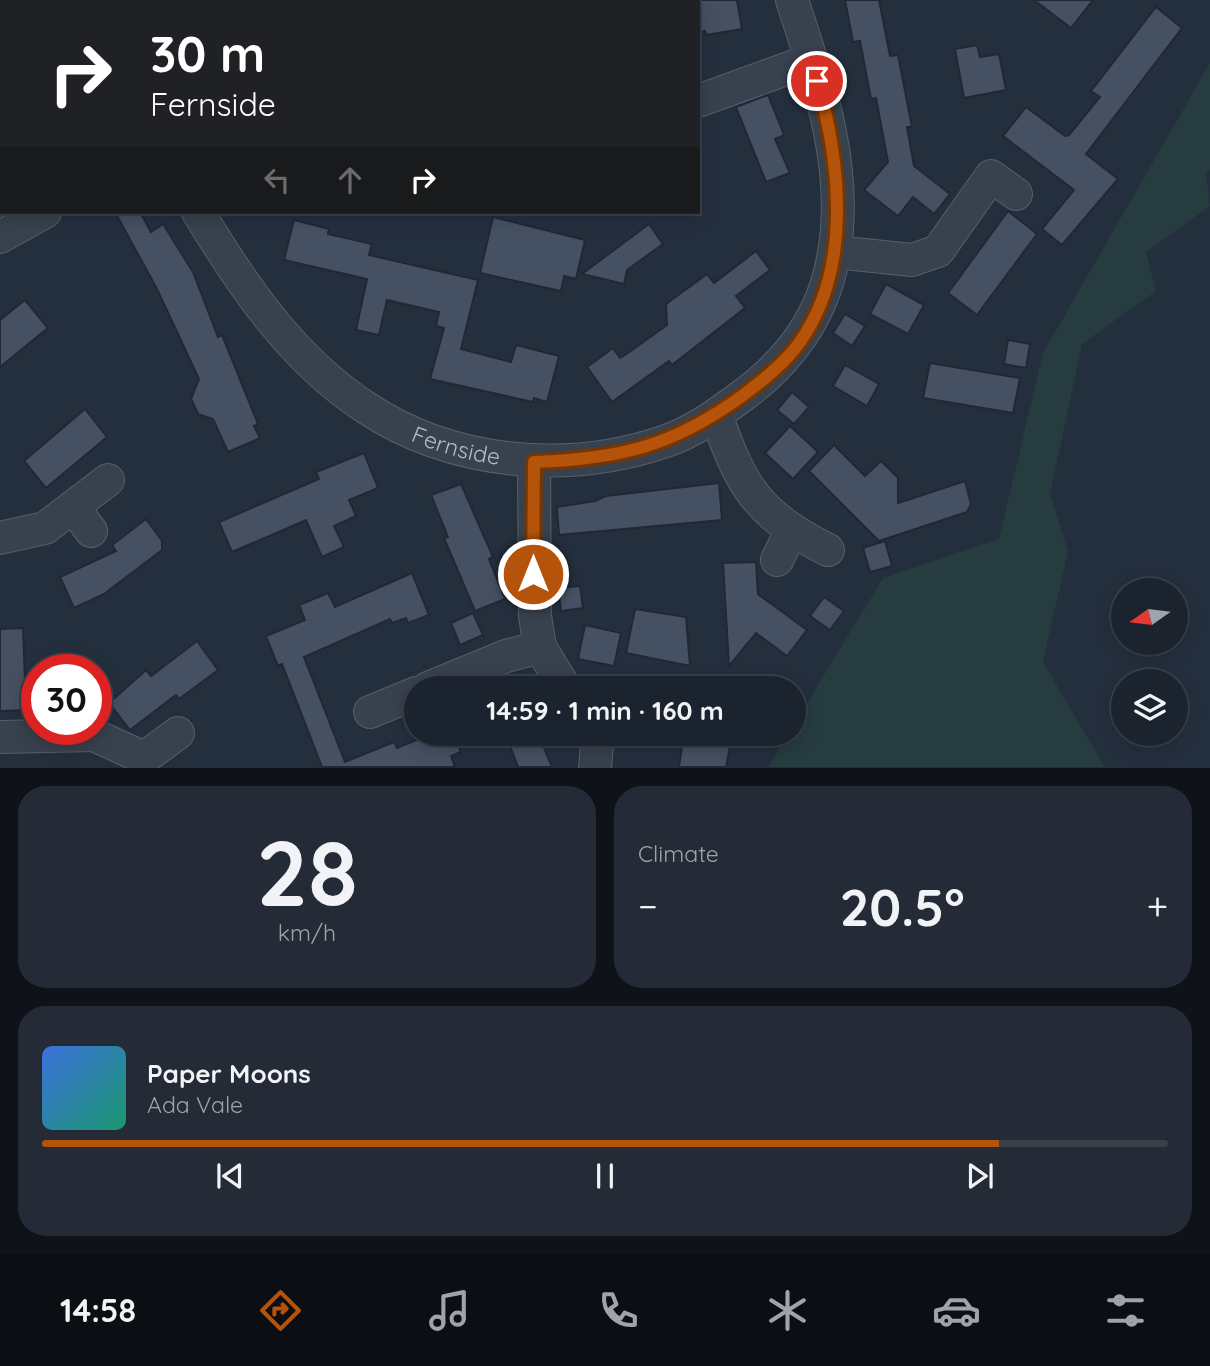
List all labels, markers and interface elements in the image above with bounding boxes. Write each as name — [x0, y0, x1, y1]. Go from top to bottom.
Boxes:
text: 30 m — [150, 23, 265, 84]
icon: right — [35, 28, 126, 119]
pin — [787, 51, 847, 111]
icon: arrive — [798, 62, 836, 100]
text: Fernside — [150, 84, 276, 124]
icon: left — [258, 161, 296, 199]
icon: ahead — [331, 161, 369, 199]
icon: right — [404, 161, 442, 199]
street label: Fernside — [408, 419, 502, 471]
position arrow — [496, 537, 570, 611]
north arrow — [1111, 578, 1188, 654]
map controls — [1111, 578, 1188, 746]
speed limit sign: 30 — [21, 654, 112, 745]
button: layers — [1111, 669, 1188, 746]
text: 14:59 · 1 min · 160 m — [486, 694, 724, 727]
text: 28 — [256, 815, 358, 929]
text: Climate — [638, 839, 719, 868]
text: 20.5° — [840, 874, 965, 939]
text: − — [638, 882, 658, 930]
text: + — [1147, 882, 1168, 930]
text: km/h — [278, 918, 336, 947]
text: Paper Moons — [147, 1057, 311, 1090]
text: Ada Vale — [147, 1090, 243, 1119]
icon: previous — [211, 1157, 249, 1195]
icon: pause — [586, 1157, 624, 1195]
icon: next — [961, 1157, 999, 1195]
icon: directions — [256, 1286, 305, 1335]
icon: music — [425, 1286, 474, 1335]
icon: phone — [594, 1286, 643, 1335]
icon: climate — [763, 1286, 812, 1335]
icon: car — [932, 1286, 981, 1335]
icon: filters — [1101, 1286, 1150, 1335]
text: 14:58 — [60, 1290, 136, 1330]

